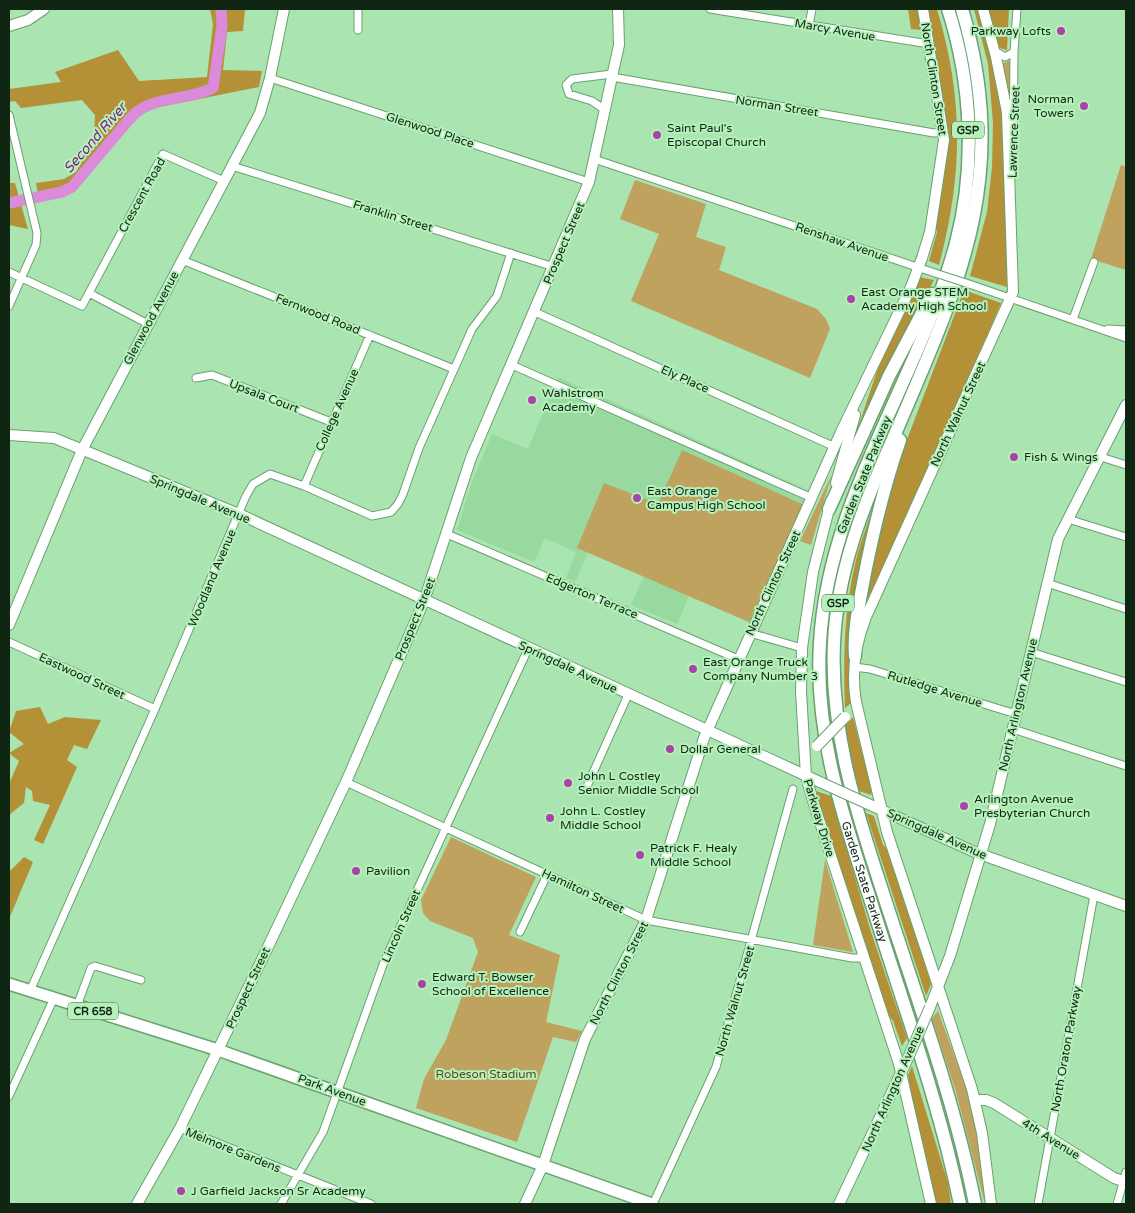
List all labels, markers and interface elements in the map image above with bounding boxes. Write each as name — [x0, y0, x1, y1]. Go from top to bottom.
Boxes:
street label: Marcy Avenue — [794, 16, 877, 44]
street label: North Clinton Street — [918, 21, 950, 137]
place label: Parkway Lofts — [971, 24, 1051, 38]
marker: Parkway Lofts — [1055, 25, 1067, 37]
street label: Lawrence Street — [1005, 85, 1023, 178]
place label: Norman Towers — [1028, 92, 1074, 120]
street label: Norman Street — [734, 93, 820, 120]
water label: Second River — [60, 98, 131, 177]
marker: Norman Towers — [1078, 100, 1090, 112]
street label: Glenwood Place — [384, 109, 476, 151]
place label: Saint Paul's Episcopal Church — [667, 121, 766, 149]
road number: GSP — [952, 122, 984, 138]
marker: Saint Paul's Episcopal Church — [651, 129, 663, 141]
street label: Crescent Road — [116, 155, 168, 235]
street label: Franklin Street — [351, 197, 435, 235]
street label: Prospect Street — [540, 199, 588, 286]
street label: Renshaw Avenue — [793, 219, 891, 265]
street label: Glenwood Avenue — [120, 269, 182, 367]
place label: East Orange STEM Academy High School — [861, 285, 986, 313]
street label: Fernwood Road — [274, 291, 362, 337]
marker: East Orange STEM Academy High School — [845, 293, 857, 305]
street label: North Walnut Street — [927, 359, 989, 469]
street label: Ely Place — [659, 362, 711, 396]
street label: College Avenue — [313, 366, 362, 453]
street label: Upsala Court — [227, 376, 301, 416]
place label: Wahlstrom Academy — [542, 386, 604, 414]
marker: Wahlstrom Academy — [526, 394, 538, 406]
street label: Garden State Parkway — [834, 413, 894, 536]
place label: Fish & Wings — [1024, 450, 1098, 464]
marker: Fish & Wings — [1008, 451, 1020, 463]
street label: Springdale Avenue — [148, 472, 252, 527]
place label: East Orange Campus High School — [647, 484, 765, 512]
marker: East Orange Campus High School — [631, 492, 643, 504]
street label: Woodland Avenue — [185, 527, 239, 629]
street label: North Clinton Street — [742, 528, 804, 638]
street label: Edgerton Terrace — [544, 570, 640, 622]
street label: Prospect Street — [392, 575, 438, 663]
road number: GSP — [822, 594, 854, 612]
street label: North Arlington Avenue — [996, 637, 1040, 773]
street label: Springdale Avenue — [516, 638, 620, 696]
street label: Eastwood Street — [37, 650, 128, 702]
place label: East Orange Truck Company Number 3 — [703, 655, 818, 683]
marker: East Orange Truck Company Number 3 — [687, 663, 699, 675]
street label: Rutledge Avenue — [886, 668, 984, 710]
place label: Dollar General — [680, 742, 761, 756]
marker: Dollar General — [664, 743, 676, 755]
place label: John L Costley Senior Middle School — [578, 769, 699, 797]
marker: John L Costley Senior Middle School — [562, 777, 574, 789]
street label: Parkway Drive — [800, 777, 838, 859]
place label: Arlington Avenue Presbyterian Church — [974, 792, 1090, 820]
marker: Arlington Avenue Presbyterian Church — [958, 800, 970, 812]
place label: John L. Costley Middle School — [560, 804, 646, 832]
street label: Springdale Avenue — [885, 806, 989, 862]
marker: John L. Costley Middle School — [544, 812, 556, 824]
street label: Garden State Parkway — [839, 820, 890, 944]
place label: Patrick F. Healy Middle School — [650, 841, 738, 869]
marker: Patrick F. Healy Middle School — [634, 849, 646, 861]
place label: Pavilion — [366, 864, 410, 878]
marker: Pavilion — [350, 865, 362, 877]
street label: Hamilton Street — [540, 866, 627, 916]
street label: Lincoln Street — [379, 887, 424, 965]
street label: North Clinton Street — [587, 918, 651, 1027]
street label: North Walnut Street — [713, 944, 758, 1058]
street label: Prospect Street — [223, 945, 273, 1031]
place label: Edward T. Bowser School of Excellence — [432, 970, 549, 998]
marker: Edward T. Bowser School of Excellence — [416, 978, 428, 990]
street label: North Oraton Parkway — [1048, 984, 1084, 1113]
road number: CR 658 — [68, 1002, 118, 1019]
street label: North Arlington Avenue — [859, 1024, 927, 1154]
park label: Robeson Stadium — [435, 1067, 537, 1081]
street label: Park Avenue — [296, 1071, 368, 1109]
street label: 4th Avenue — [1020, 1116, 1083, 1162]
street label: Melmore Gardens — [183, 1124, 283, 1176]
place label: J Garfield Jackson Sr Academy — [191, 1184, 366, 1198]
marker: J Garfield Jackson Sr Academy — [175, 1185, 187, 1197]

